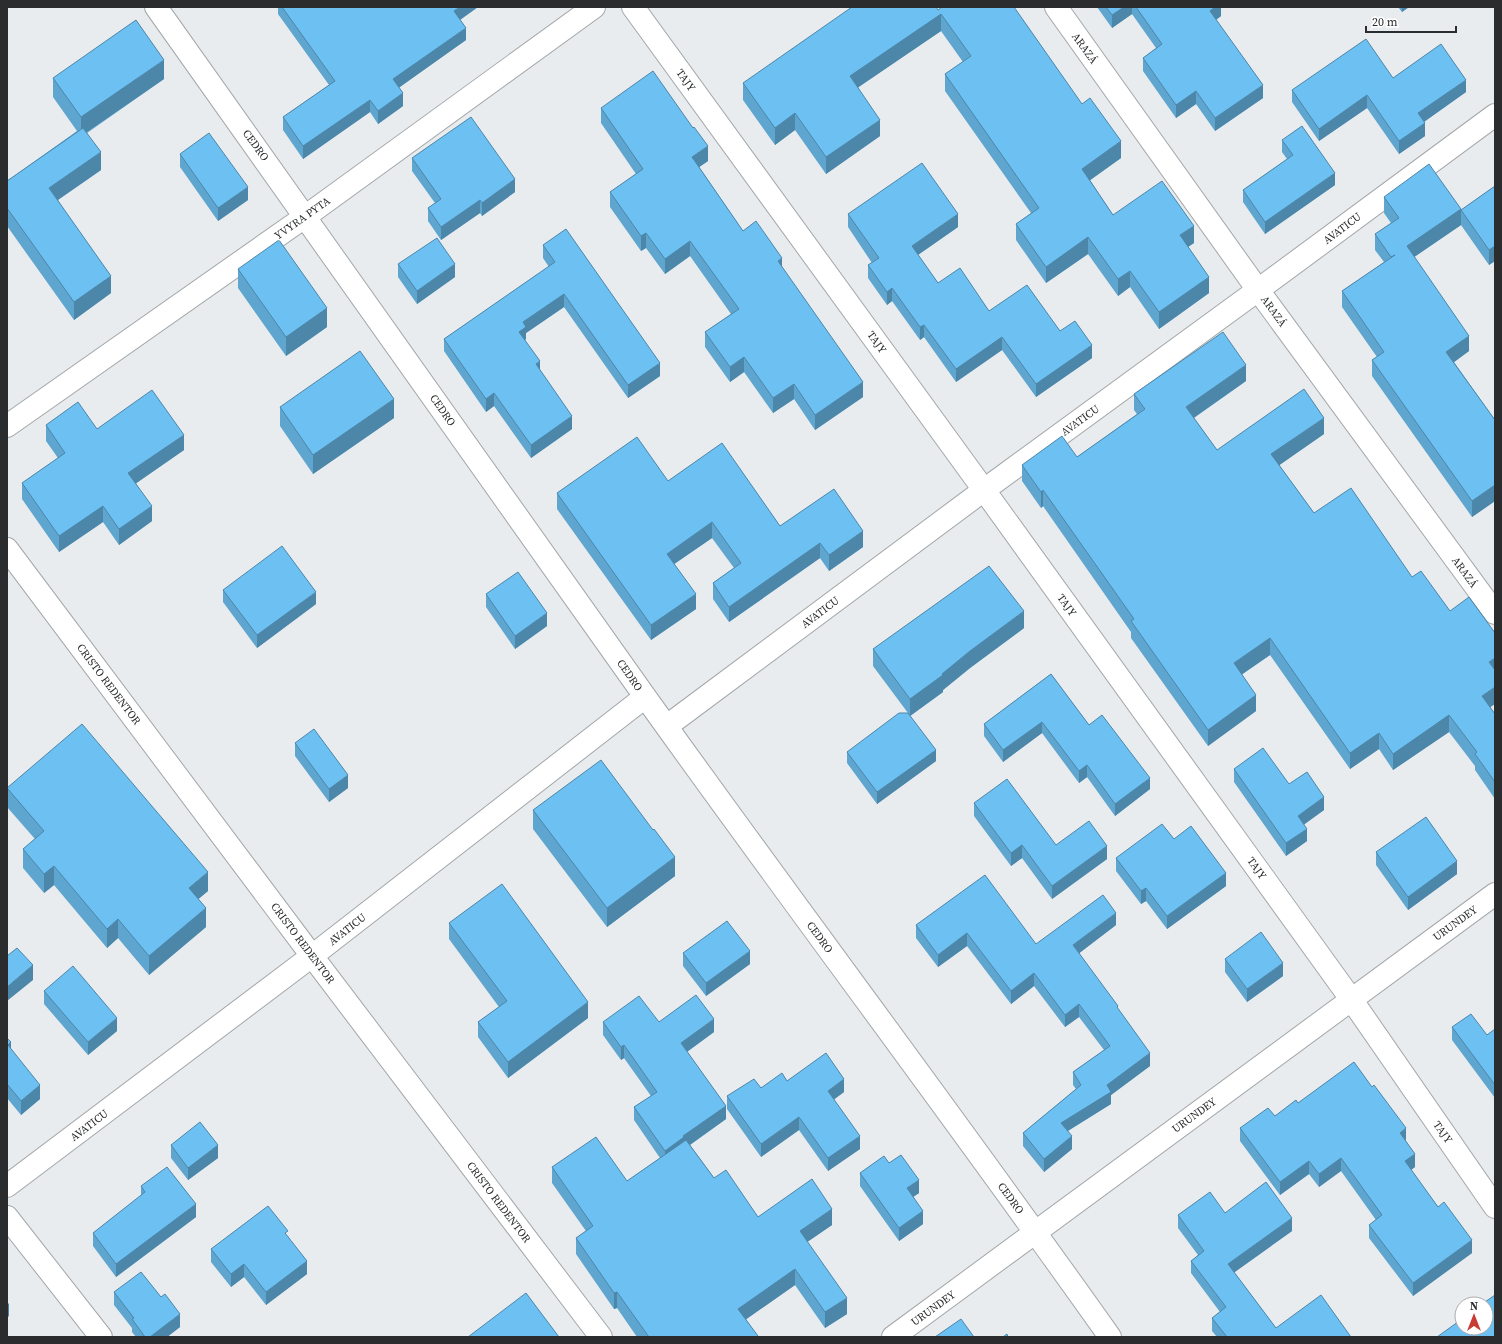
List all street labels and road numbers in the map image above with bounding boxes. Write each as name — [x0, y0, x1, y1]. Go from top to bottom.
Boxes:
street label: ARAZÁ — [1068, 30, 1101, 67]
street label: TAJY — [672, 66, 699, 94]
street label: CEDRO — [239, 126, 272, 164]
street label: YVYRA PYTA — [271, 193, 334, 243]
street label: AVATICU — [1320, 209, 1364, 248]
street label: ARAZÁ — [1257, 293, 1290, 330]
street label: TAJY — [863, 328, 890, 356]
street label: CEDRO — [426, 391, 459, 429]
street label: AVATICU — [1058, 401, 1103, 439]
street label: ARAZÁ — [1448, 554, 1481, 591]
street label: TAJY — [1053, 591, 1080, 619]
street label: AVATICU — [798, 593, 842, 632]
street label: CRISTO REDENTOR — [73, 641, 144, 728]
street label: CEDRO — [613, 656, 646, 694]
street label: TAJY — [1243, 854, 1270, 882]
street label: CRISTO REDENTOR — [267, 900, 338, 987]
street label: URUNDEY — [1430, 902, 1481, 945]
street label: AVATICU — [325, 910, 369, 949]
street label: CEDRO — [803, 918, 836, 956]
street label: URUNDEY — [1169, 1094, 1220, 1137]
street label: AVATICU — [67, 1106, 111, 1145]
street label: TAJY — [1430, 1118, 1456, 1146]
street label: CRISTO REDENTOR — [463, 1159, 534, 1246]
street label: CEDRO — [994, 1179, 1027, 1217]
street label: URUNDEY — [908, 1287, 959, 1330]

